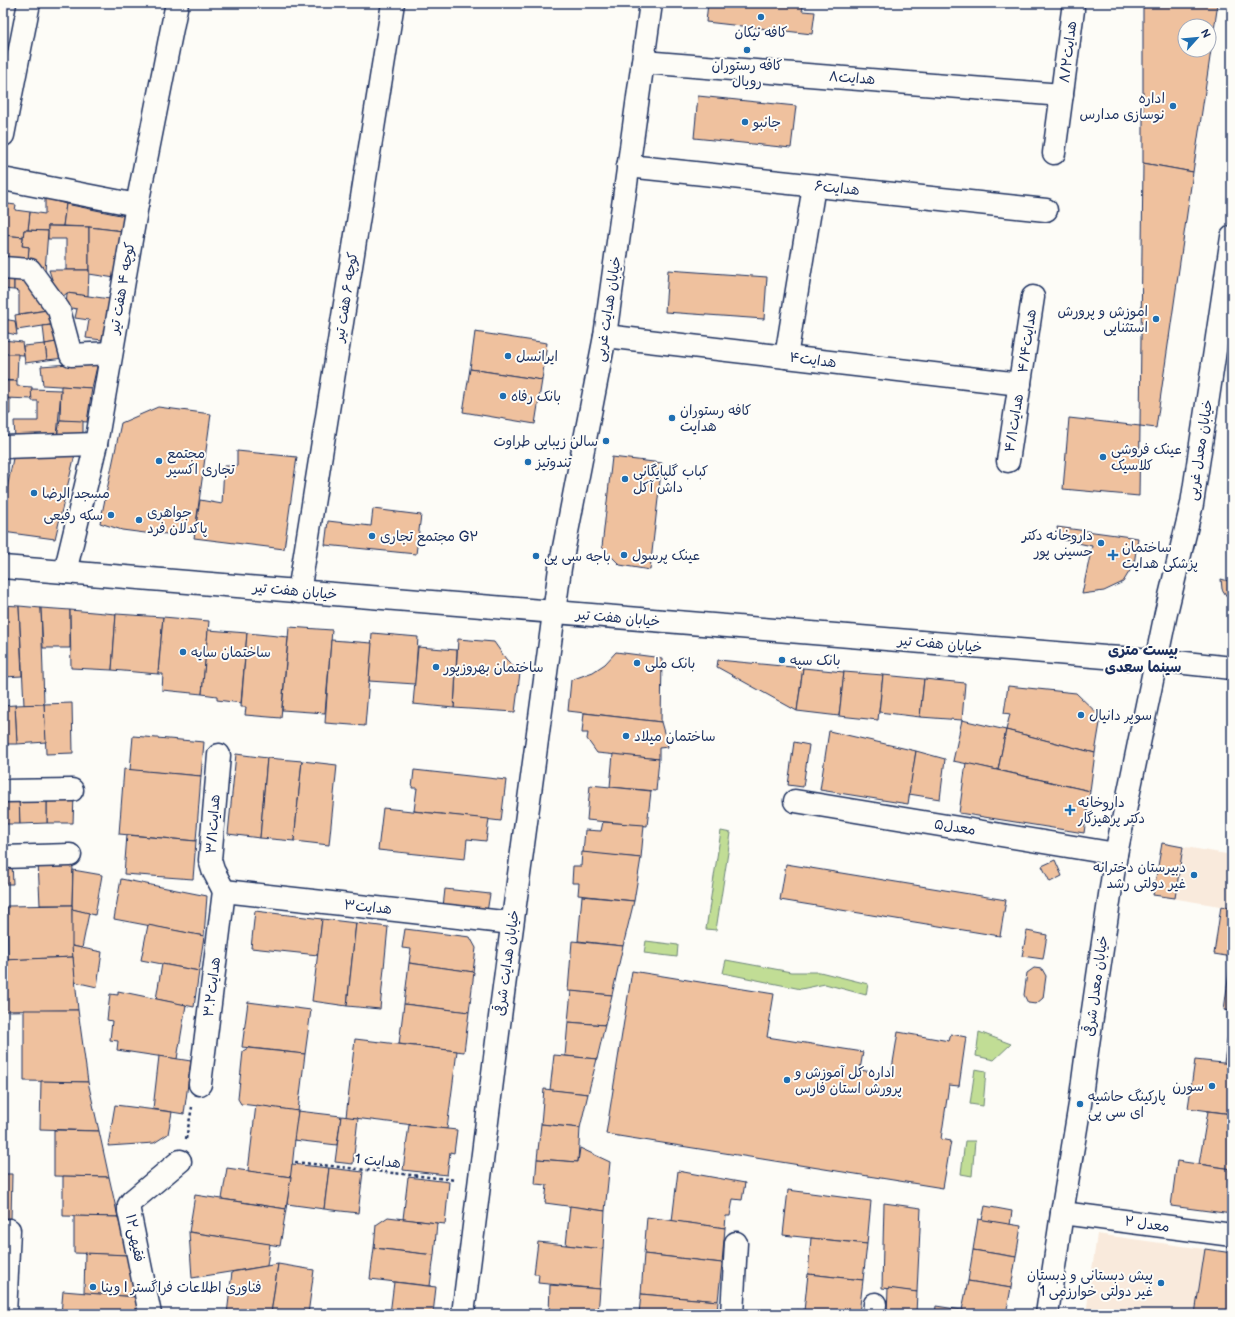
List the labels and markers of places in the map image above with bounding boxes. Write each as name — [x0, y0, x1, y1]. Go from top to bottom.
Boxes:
marker: کافه نیکان — [756, 12, 766, 22]
place label: کافه نیکان — [735, 24, 787, 41]
marker: کافه رستوران رویال — [742, 45, 752, 55]
place label: کافه رستوران رویال — [711, 57, 783, 90]
place label: اداره نوسازی مدارس — [1080, 90, 1165, 123]
marker: اداره نوسازی مدارس — [1168, 101, 1178, 111]
place label: جانبو — [752, 114, 781, 131]
marker: جانبو — [740, 117, 750, 127]
place label: اموزش و پرورش استثنایی — [1058, 303, 1148, 336]
marker: اموزش و پرورش استثنایی — [1151, 314, 1161, 324]
place label: ایرانسل — [516, 348, 558, 365]
marker: ایرانسل — [503, 351, 513, 361]
place label: بانک رفاه — [511, 388, 561, 405]
marker: بانک رفاه — [498, 391, 508, 401]
place label: کافه رستوران هدایت — [680, 402, 751, 435]
marker: کافه رستوران هدایت — [667, 413, 677, 423]
place label: سالن زیبایی طراوت — [493, 433, 598, 450]
marker: سالن زیبایی طراوت — [601, 436, 611, 446]
place label: عینک فروشی کلاسیک — [1111, 441, 1182, 474]
place label: مجتمع تجاری اکسیر — [166, 445, 236, 478]
marker: عینک فروشی کلاسیک — [1098, 452, 1108, 462]
place label: تندوتیز — [535, 454, 573, 471]
marker: مجتمع تجاری اکسیر — [154, 456, 164, 466]
marker: تندوتیز — [523, 457, 533, 467]
place label: کباب گلپایگانی داش آکل — [633, 463, 708, 496]
marker: کباب گلپایگانی داش آکل — [620, 474, 630, 484]
place label: مسجد الرضا — [42, 485, 110, 502]
marker: مسجد الرضا — [29, 488, 39, 498]
place label: جواهری پاکدلان فرد — [147, 504, 208, 538]
place label: سکه رفیعی — [43, 507, 103, 524]
marker: سکه رفیعی — [106, 510, 116, 520]
marker: جواهری پاکدلان فرد — [134, 515, 144, 525]
place label: داروخانه دکتر حسینی پور — [1021, 527, 1093, 561]
place label: مجتمع تجاری G۲ — [380, 528, 479, 547]
marker: مجتمع تجاری G۲ — [367, 531, 377, 541]
marker: داروخانه دکتر حسینی پور — [1096, 538, 1106, 548]
place label: ساختمان پزشکی هدایت — [1122, 539, 1198, 573]
place label: عینک پرسول — [632, 547, 700, 565]
place label: باجه سی پی — [544, 548, 611, 566]
marker: ساختمان پزشکی هدایت — [1107, 549, 1119, 561]
marker: عینک پرسول — [619, 550, 629, 560]
marker: باجه سی پی — [531, 551, 541, 561]
place label: ساختمان سایه — [191, 644, 271, 661]
marker: ساختمان سایه — [178, 647, 188, 657]
place label: بانک سپه — [790, 652, 841, 670]
place label: بانک ملی — [645, 655, 695, 672]
marker: بانک سپه — [777, 655, 787, 665]
marker: بانک ملی — [632, 658, 642, 668]
place label: ساختمان بهروزپور — [443, 659, 544, 677]
marker: ساختمان بهروزپور — [431, 662, 441, 672]
place label: سوپر دانیال — [1089, 707, 1152, 725]
marker: سوپر دانیال — [1076, 710, 1086, 720]
place label: ساختمان میلاد — [634, 728, 716, 745]
marker: ساختمان میلاد — [621, 731, 631, 741]
place label: داروخانه دکتر پرهیزگار — [1077, 794, 1145, 828]
marker: داروخانه دکتر پرهیزگار — [1065, 805, 1075, 815]
place label: دبیرستان دخترانه غیر دولتی رشد — [1093, 859, 1186, 892]
marker: دبیرستان دخترانه غیر دولتی رشد — [1189, 870, 1199, 880]
place label: اداره کل آموزش و پرورش استان فارس — [794, 1064, 902, 1098]
marker: اداره کل آموزش و پرورش استان فارس — [782, 1075, 792, 1085]
place label: سورن — [1172, 1078, 1204, 1095]
marker: سورن — [1207, 1081, 1217, 1091]
place label: پارکینگ حاشیه ای سی پی — [1088, 1088, 1166, 1122]
marker: پارکینگ حاشیه ای سی پی — [1075, 1099, 1085, 1109]
place label: پیش دبستانی و دبستان غیر دولتی خوارزمی 1 — [1027, 1267, 1153, 1300]
marker: پیش دبستانی و دبستان غیر دولتی خوارزمی 1 — [1156, 1278, 1166, 1288]
place label: فناوری اطلاعات فراگستر | وینا — [101, 1279, 262, 1296]
marker: فناوری اطلاعات فراگستر | وینا — [88, 1282, 98, 1292]

